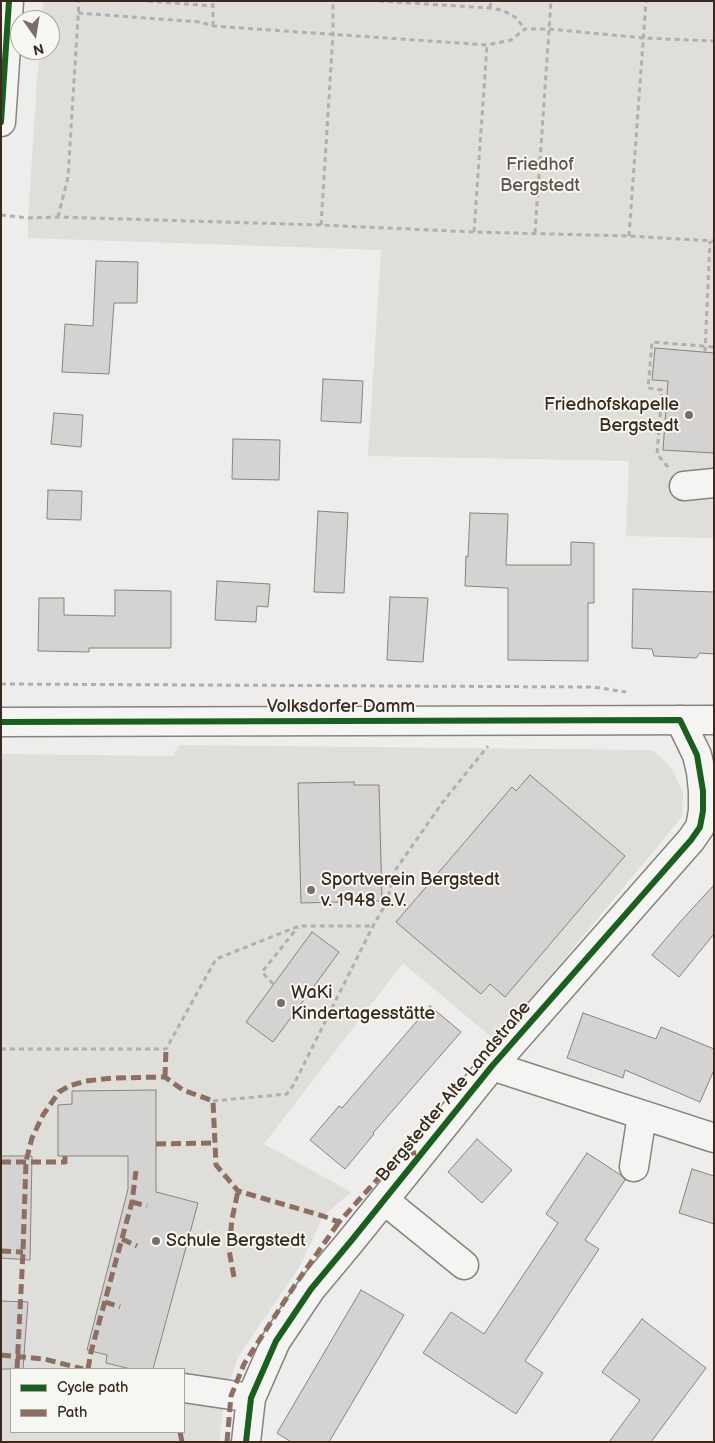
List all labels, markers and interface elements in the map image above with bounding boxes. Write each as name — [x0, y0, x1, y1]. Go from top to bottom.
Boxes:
north arrow — [10, 10, 60, 60]
text: N — [31, 40, 45, 59]
park label: Friedhof Bergstedt — [500, 154, 580, 196]
place label: Friedhofskapelle Bergstedt — [544, 394, 679, 436]
marker: Friedhofskapelle Bergstedt — [683, 409, 695, 421]
street label: Volksdorfer Damm — [267, 696, 415, 718]
place label: Sportverein Bergstedt v. 1948 e.V. — [321, 869, 500, 912]
marker: Sportverein Bergstedt v. 1948 e.V. — [305, 884, 317, 896]
place label: WaKi Kindertagesstätte — [291, 982, 435, 1024]
marker: WaKi Kindertagesstätte — [275, 997, 287, 1009]
street label: Bergstedter Alte Landstraße — [372, 997, 536, 1187]
place label: Schule Bergstedt — [166, 1230, 306, 1252]
marker: Schule Bergstedt — [150, 1235, 162, 1247]
legend — [10, 1368, 185, 1433]
text: Cycle path — [57, 1378, 128, 1397]
text: Path — [57, 1403, 87, 1422]

